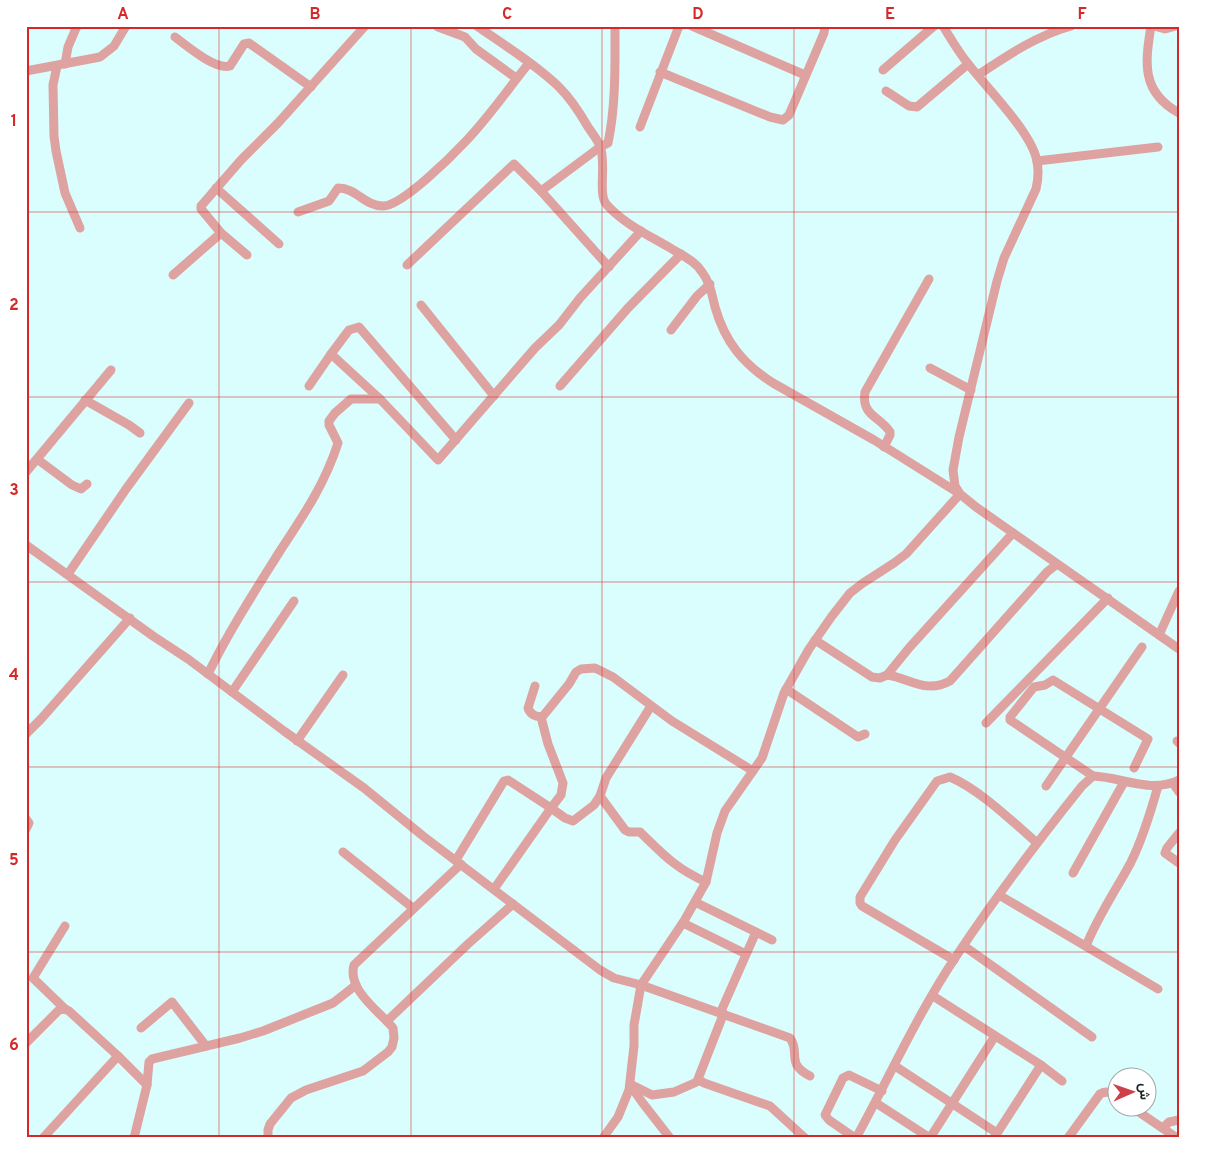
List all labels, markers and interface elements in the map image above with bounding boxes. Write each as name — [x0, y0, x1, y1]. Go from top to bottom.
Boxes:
text: A — [117, 5, 129, 25]
text: B — [309, 5, 321, 25]
text: C — [502, 5, 512, 25]
text: D — [692, 5, 704, 25]
text: E — [885, 5, 895, 25]
text: F — [1077, 5, 1087, 25]
text: 1 — [11, 112, 17, 132]
text: 2 — [9, 296, 19, 316]
text: 3 — [9, 481, 19, 501]
text: 4 — [9, 666, 19, 686]
text: 5 — [9, 851, 19, 871]
text: 6 — [9, 1036, 19, 1056]
north arrow — [1108, 1066, 1158, 1116]
text: ش — [1135, 1083, 1152, 1100]

